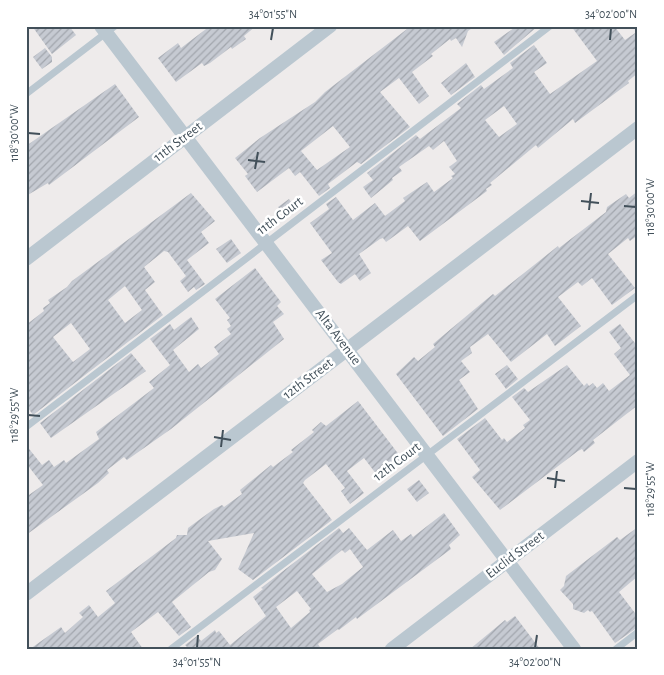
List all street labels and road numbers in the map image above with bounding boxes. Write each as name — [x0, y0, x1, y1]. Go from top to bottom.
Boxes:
street label: 11th Street — [151, 119, 205, 165]
street label: 11th Court — [254, 194, 306, 238]
street label: Alta Avenue — [313, 307, 363, 367]
street label: 12th Street — [281, 356, 336, 402]
street label: 12th Court — [371, 440, 424, 484]
street label: Euclid Street — [483, 529, 547, 581]

